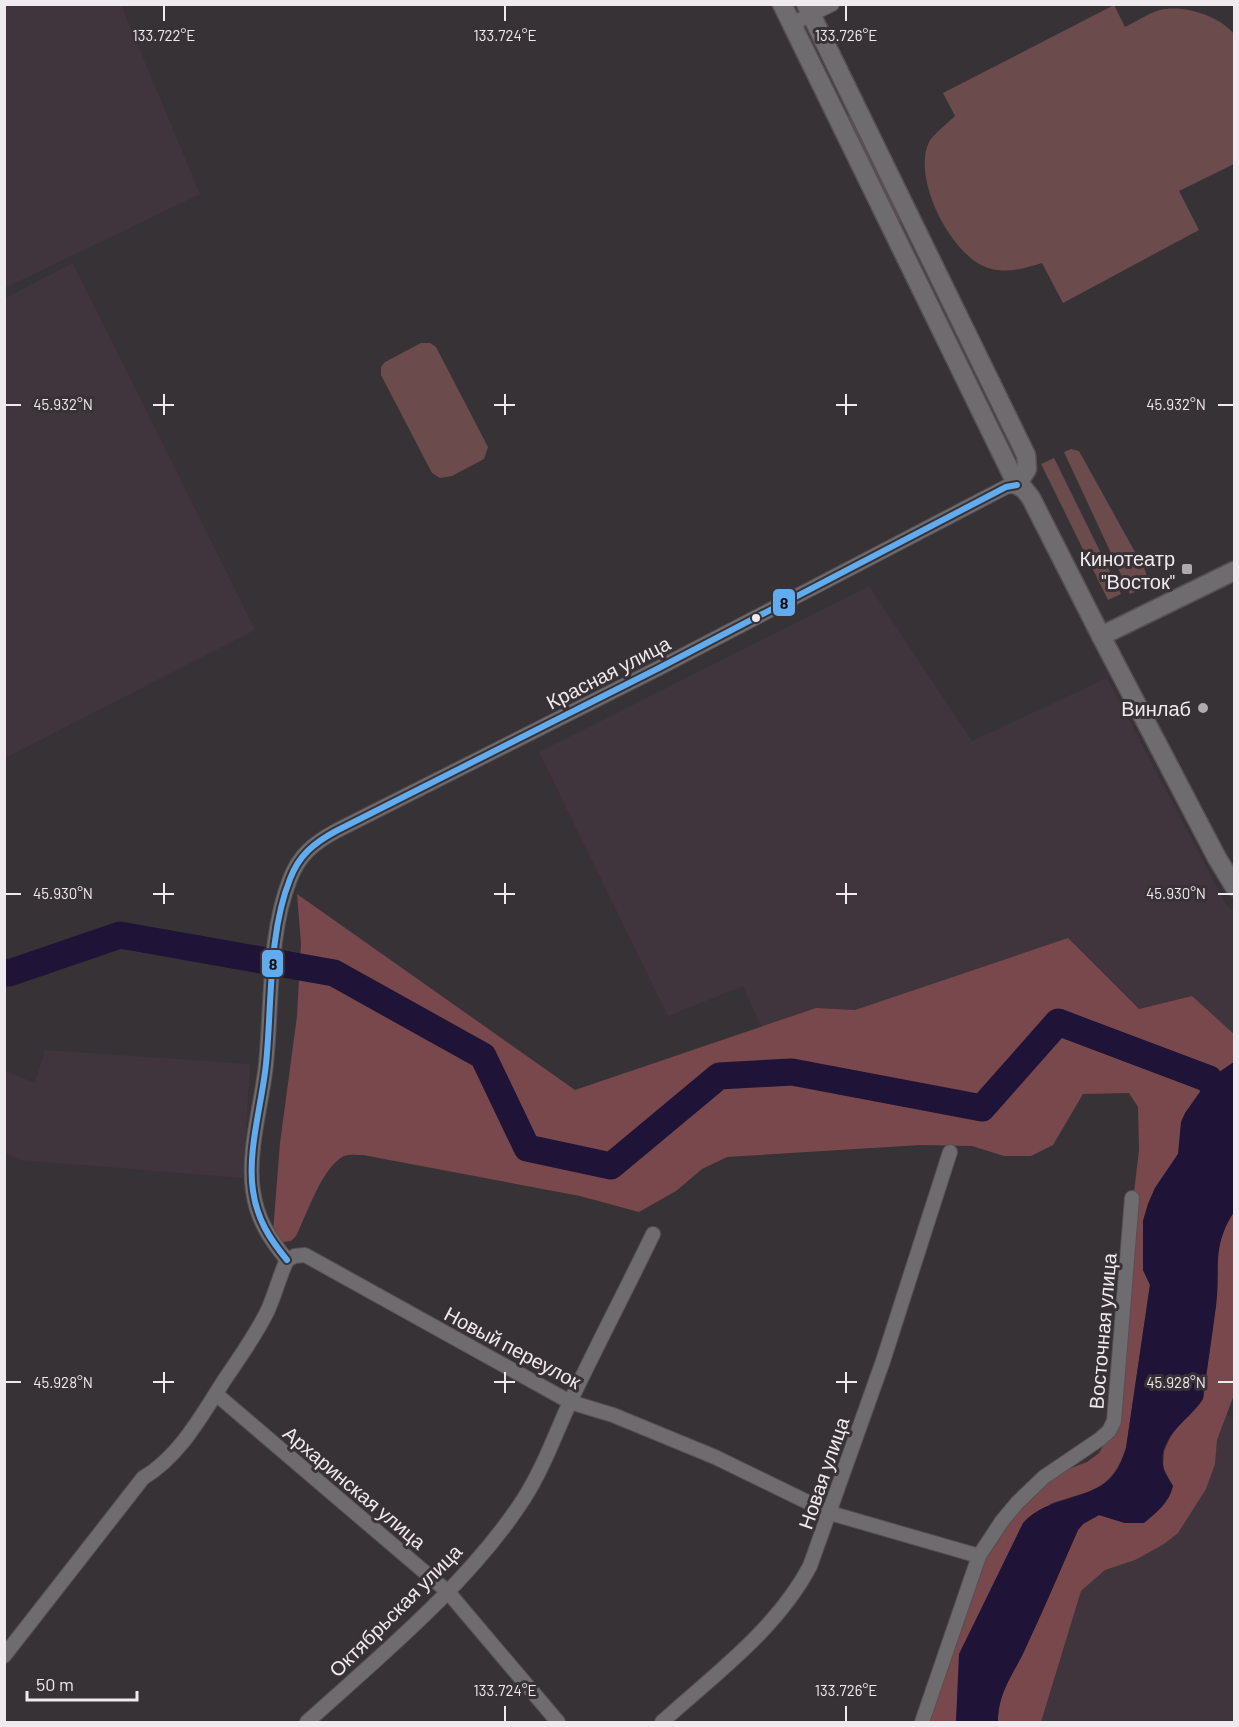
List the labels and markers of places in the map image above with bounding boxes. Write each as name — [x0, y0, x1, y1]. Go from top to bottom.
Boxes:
place label: Кинотеатр "Восток" — [1079, 546, 1175, 593]
marker: Кинотеатр "Восток" — [1180, 562, 1194, 576]
unlabelled marker — [750, 612, 762, 624]
place label: Винлаб — [1121, 696, 1191, 720]
marker: Винлаб — [1196, 701, 1210, 715]

